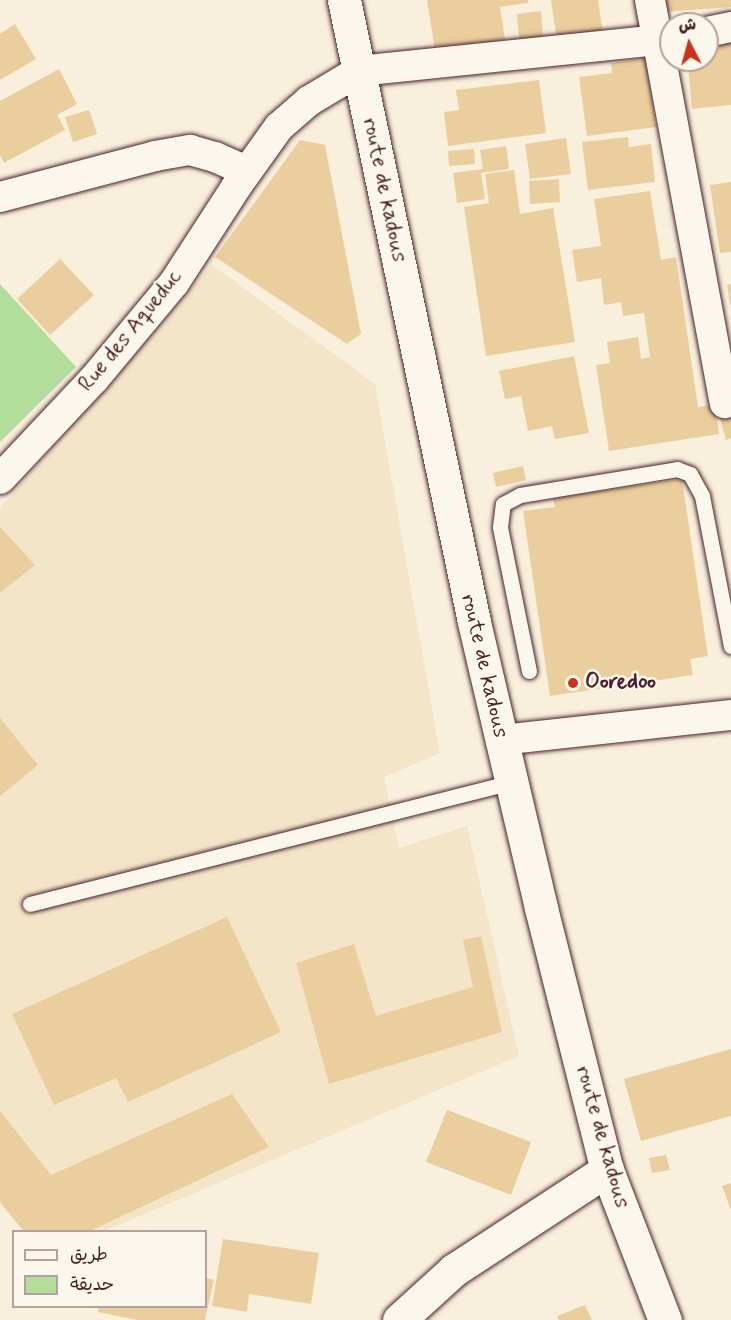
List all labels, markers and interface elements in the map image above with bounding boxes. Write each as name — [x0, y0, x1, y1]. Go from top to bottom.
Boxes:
north arrow — [659, 12, 719, 72]
text: ش — [677, 14, 697, 37]
street label: route de kadous — [356, 115, 412, 265]
street label: Rue des Aqueduc — [74, 265, 188, 397]
street label: route de kadous — [455, 591, 513, 741]
place label: Ooredoo — [585, 670, 656, 696]
marker: Ooredoo — [566, 676, 580, 690]
street label: route de kadous — [569, 1063, 635, 1211]
legend — [12, 1230, 207, 1308]
text: طريق — [70, 1243, 108, 1267]
text: حديقة — [70, 1273, 114, 1297]

